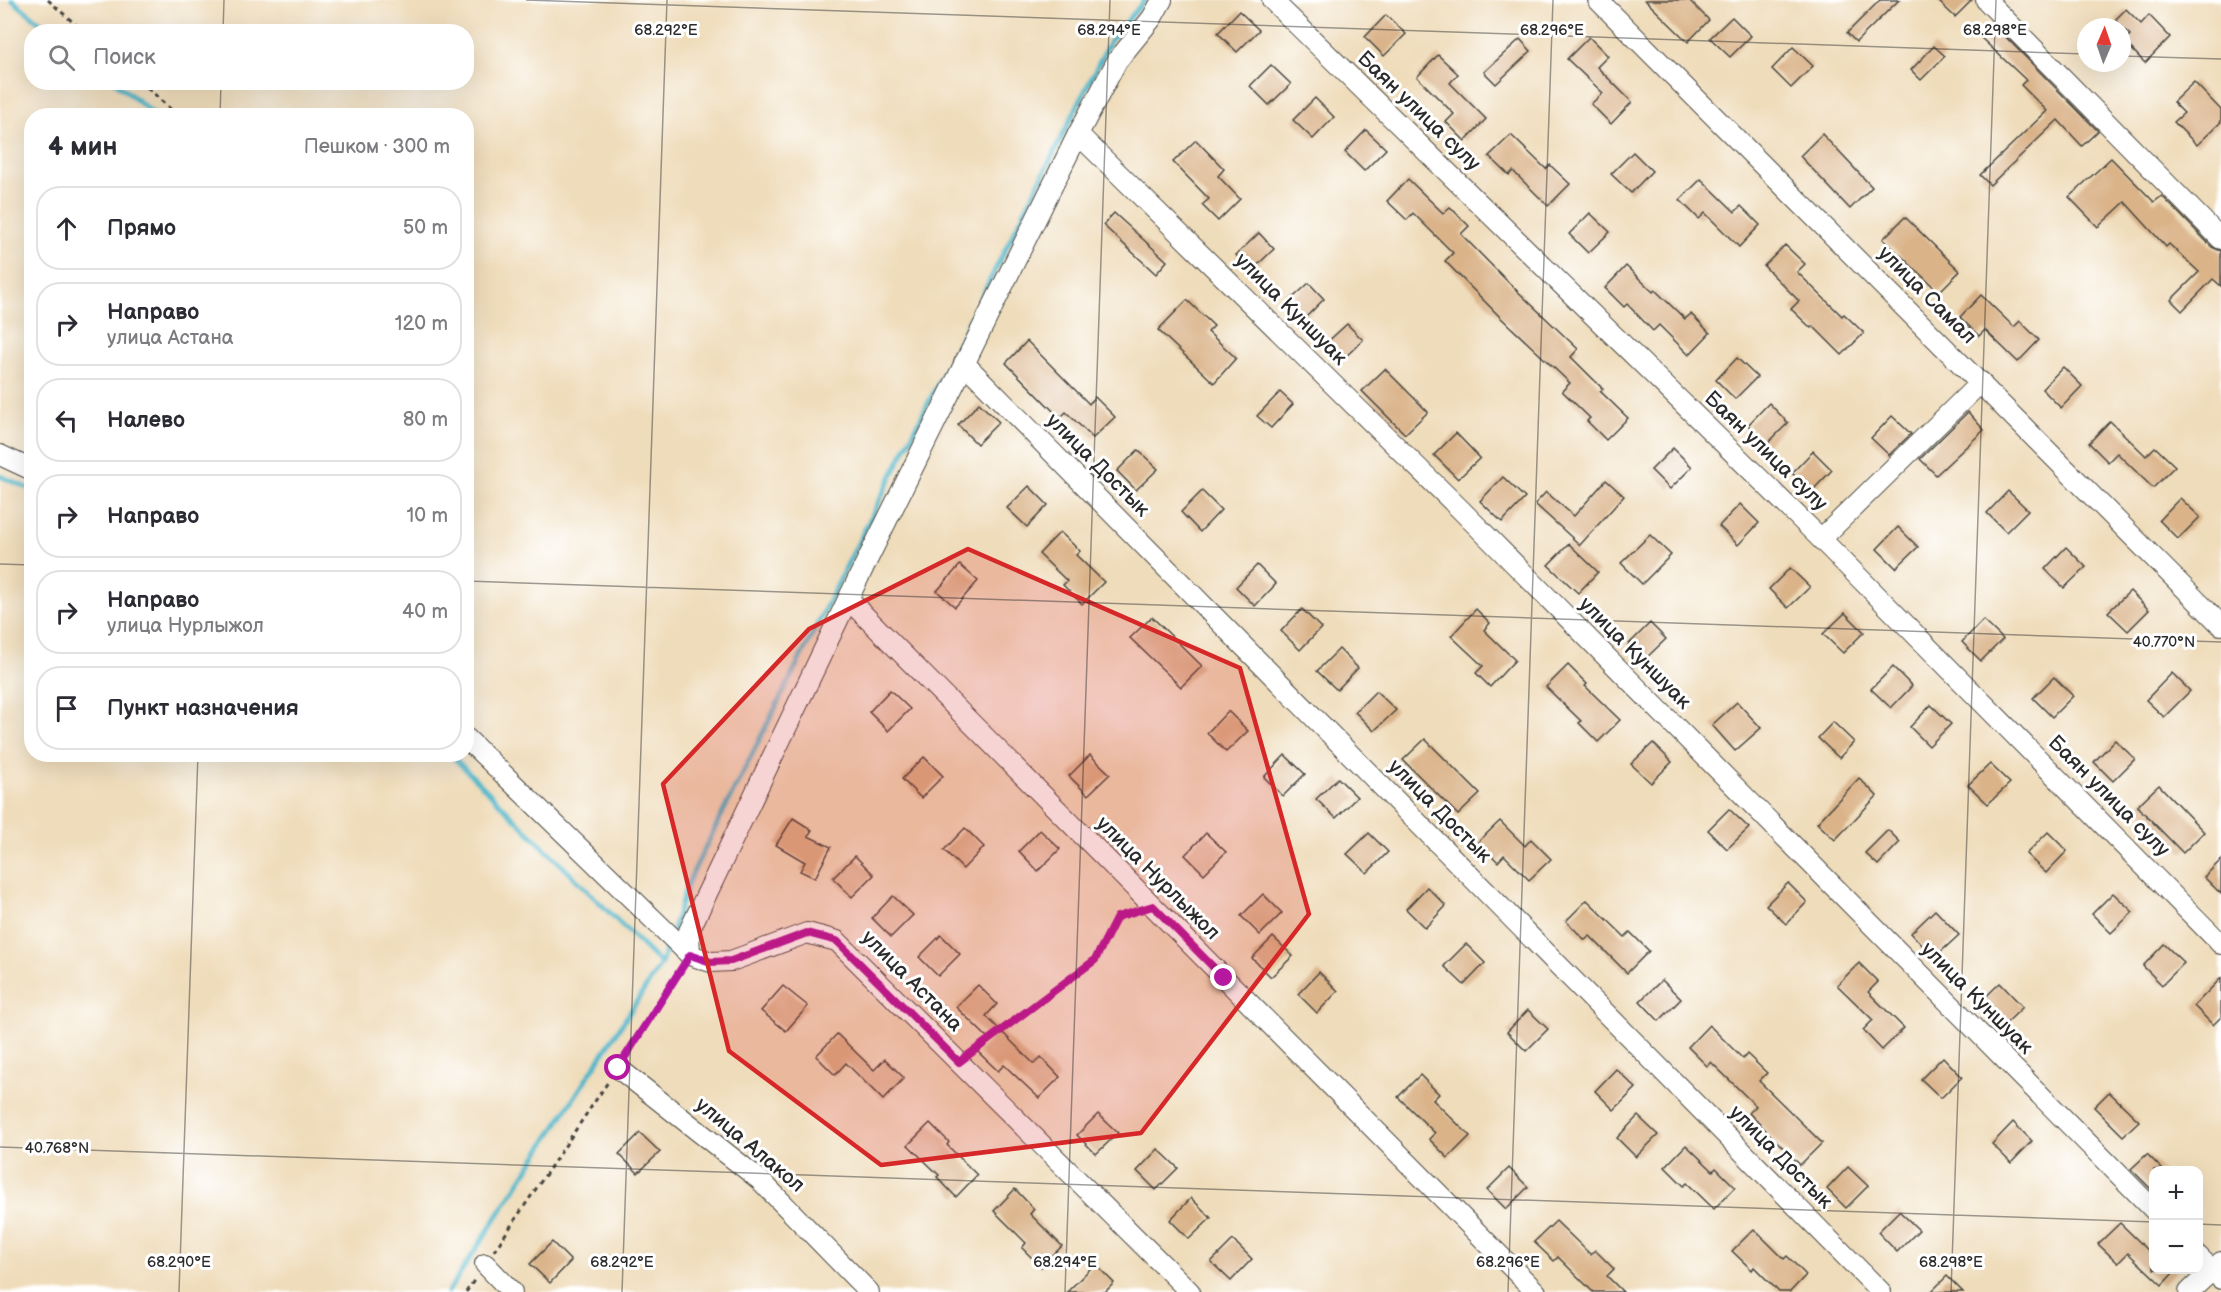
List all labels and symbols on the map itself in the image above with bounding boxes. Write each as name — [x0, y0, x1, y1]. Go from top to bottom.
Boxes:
north arrow — [2077, 18, 2131, 72]
text: 68.292°E — [634, 21, 698, 40]
text: 68.294°E — [1077, 21, 1141, 40]
text: 68.296°E — [1520, 21, 1584, 40]
text: 68.298°E — [1963, 21, 2027, 40]
street label: Баян улица сулу — [1352, 46, 1486, 176]
street label: улица Самал — [1873, 241, 1981, 349]
street label: улица Куншуак — [1230, 248, 1352, 370]
street label: Баян улица сулу — [1699, 386, 1833, 516]
street label: улица Достык — [1041, 408, 1155, 522]
street label: улица Куншуак — [1574, 592, 1696, 714]
text: 40.770°N — [2133, 633, 2195, 652]
street label: Баян улица сулу — [2043, 730, 2175, 862]
street label: улица Достык — [1383, 754, 1497, 868]
street label: улица Нурлыжол — [1091, 811, 1225, 945]
street label: улица Астана — [856, 925, 968, 1037]
street label: улица Куншуак — [1916, 937, 2038, 1059]
route end — [1210, 964, 1236, 990]
route start — [604, 1054, 630, 1080]
street label: улица Алакол — [691, 1092, 809, 1198]
street label: улица Достык — [1724, 1100, 1838, 1214]
text: 40.768°N — [25, 1139, 89, 1158]
text: 68.290°E — [147, 1253, 211, 1272]
text: 68.292°E — [590, 1253, 654, 1272]
text: 68.294°E — [1033, 1253, 1097, 1272]
text: 68.296°E — [1476, 1253, 1540, 1272]
text: 68.298°E — [1919, 1253, 1983, 1272]

